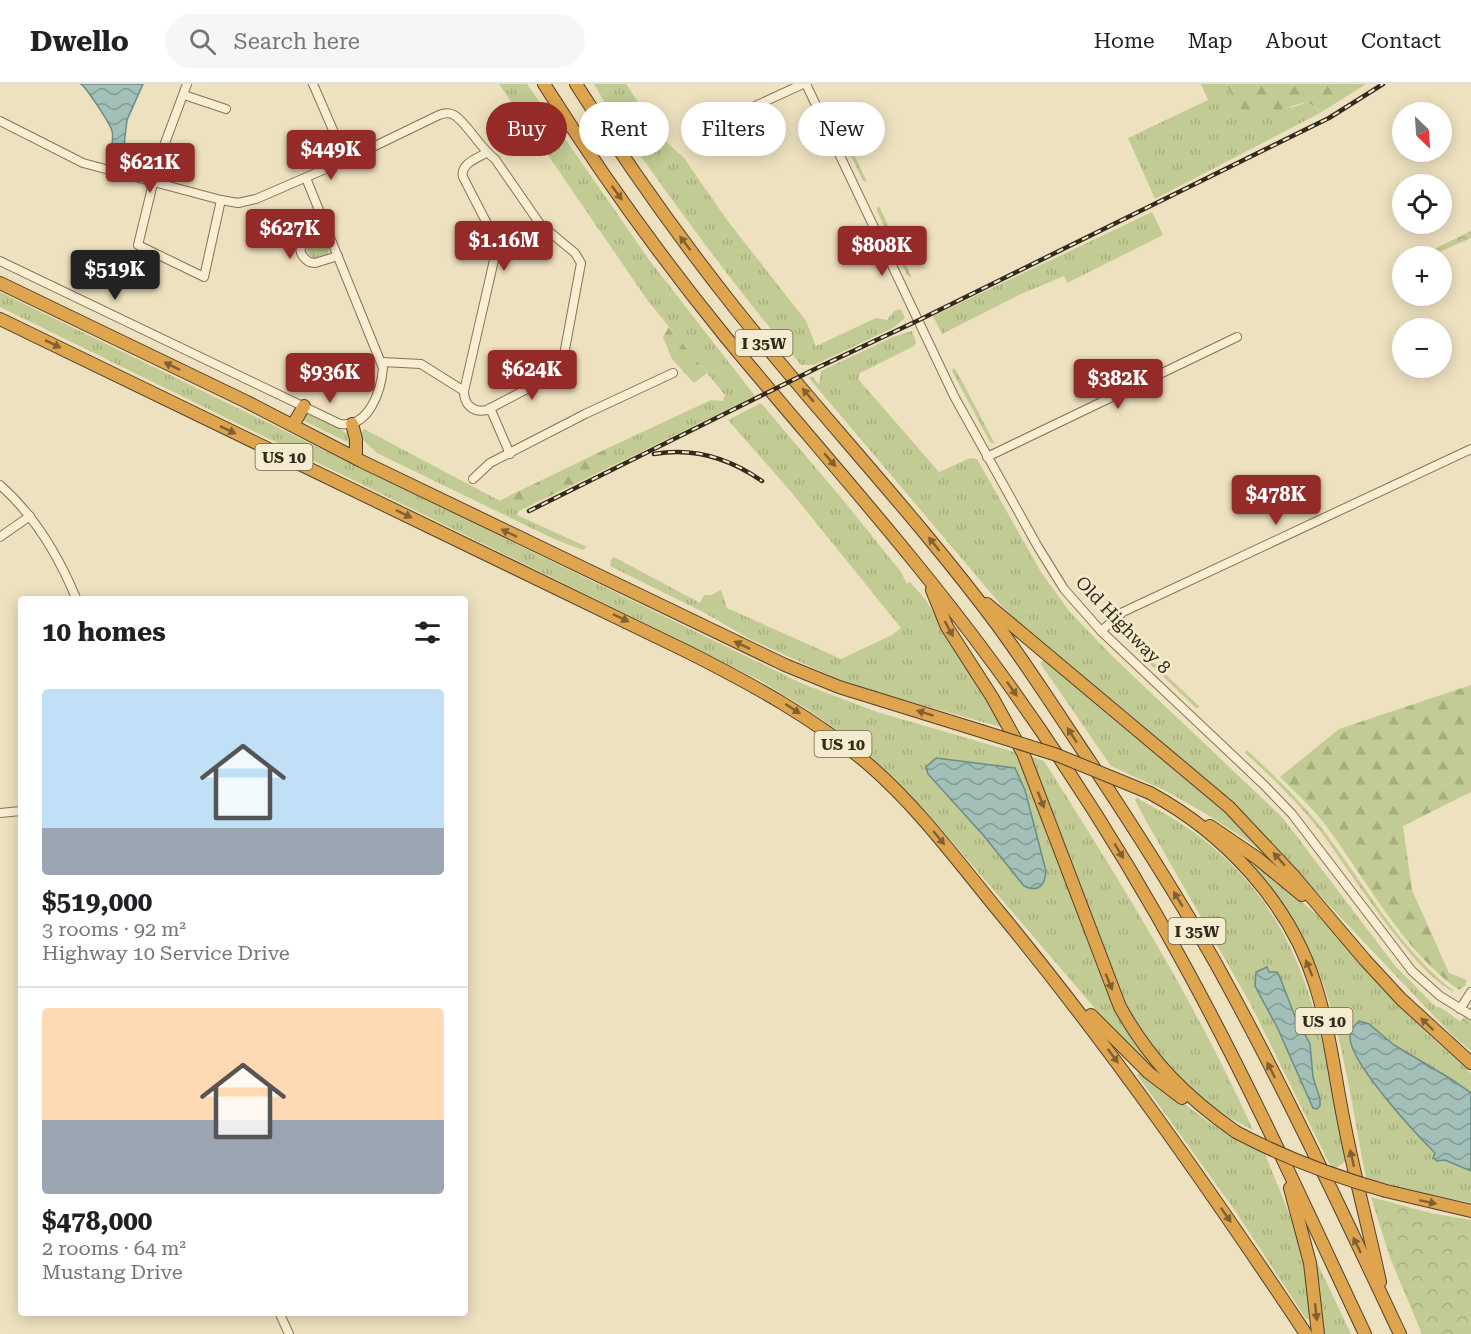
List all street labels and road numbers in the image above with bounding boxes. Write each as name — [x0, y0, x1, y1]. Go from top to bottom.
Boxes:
road number: I 35W — [736, 330, 792, 356]
road number: US 10 — [256, 444, 312, 470]
street label: Old Highway 8 — [1072, 571, 1175, 678]
road number: US 10 — [814, 731, 872, 757]
road number: I 35W — [1168, 918, 1226, 944]
road number: US 10 — [1296, 1008, 1352, 1034]

